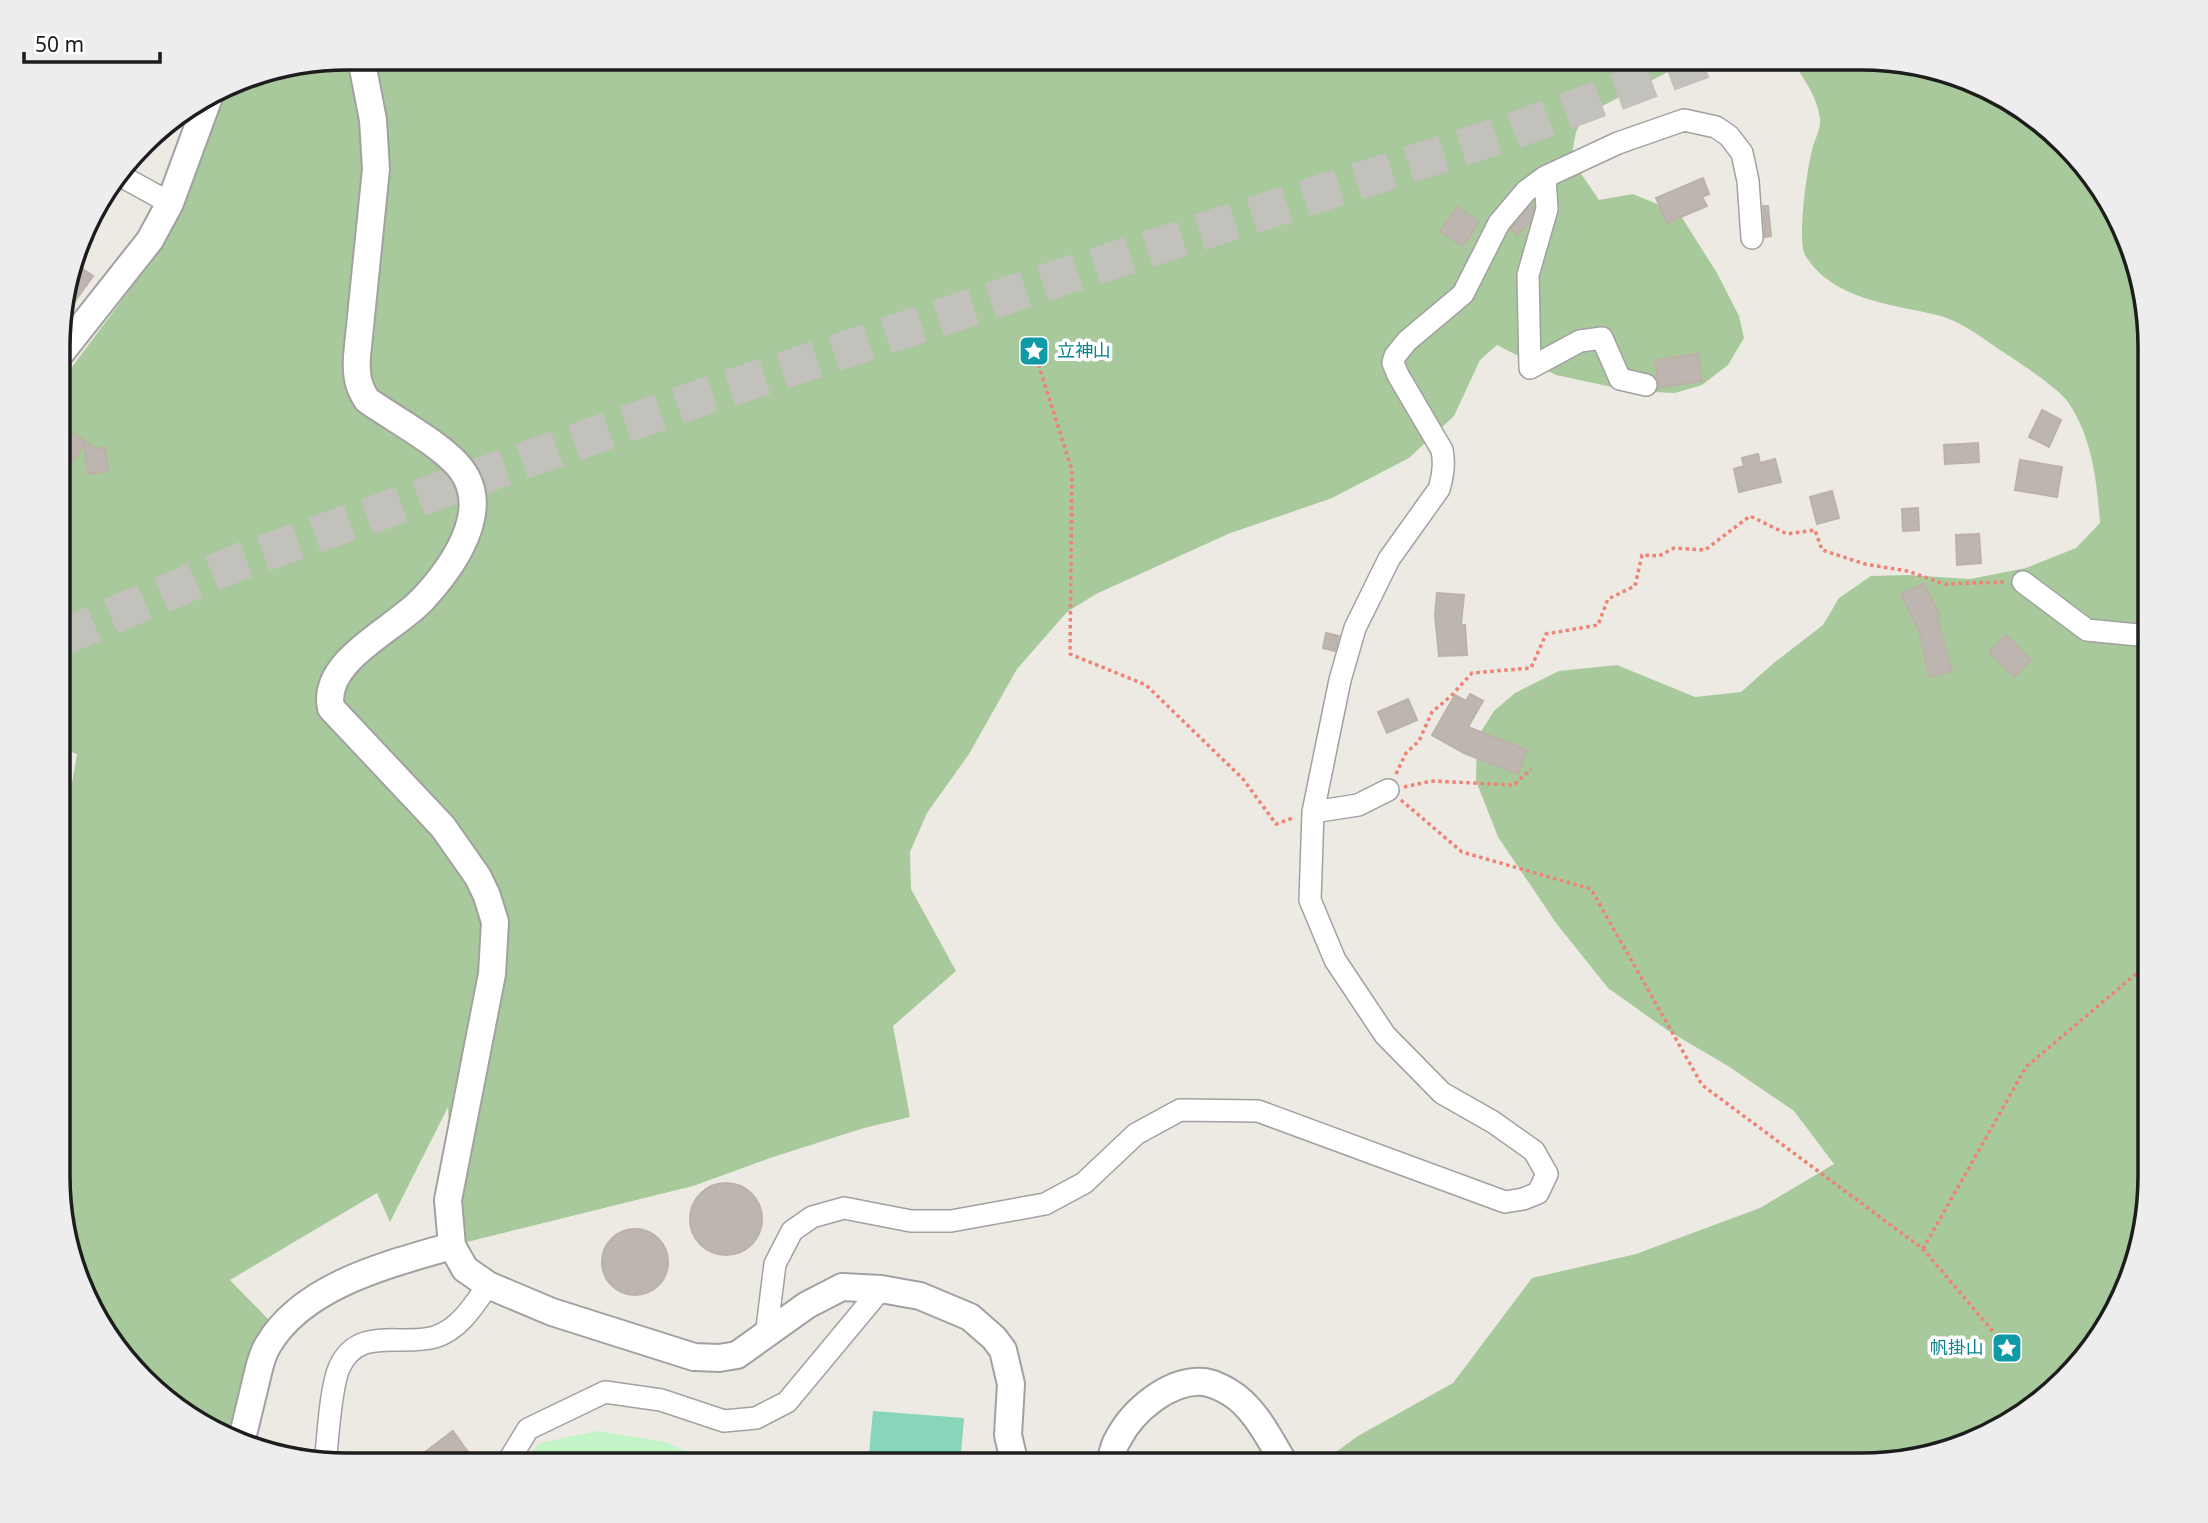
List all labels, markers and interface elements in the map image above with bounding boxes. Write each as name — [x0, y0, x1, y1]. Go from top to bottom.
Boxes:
scale bar — [24, 21, 161, 65]
text: 50 m — [35, 30, 84, 58]
place icon: 立神山 — [1017, 334, 1051, 368]
place label: 立神山 — [1057, 338, 1111, 362]
place icon: 帆掛山 — [1990, 1331, 2024, 1365]
place label: 帆掛山 — [1930, 1335, 1984, 1359]

